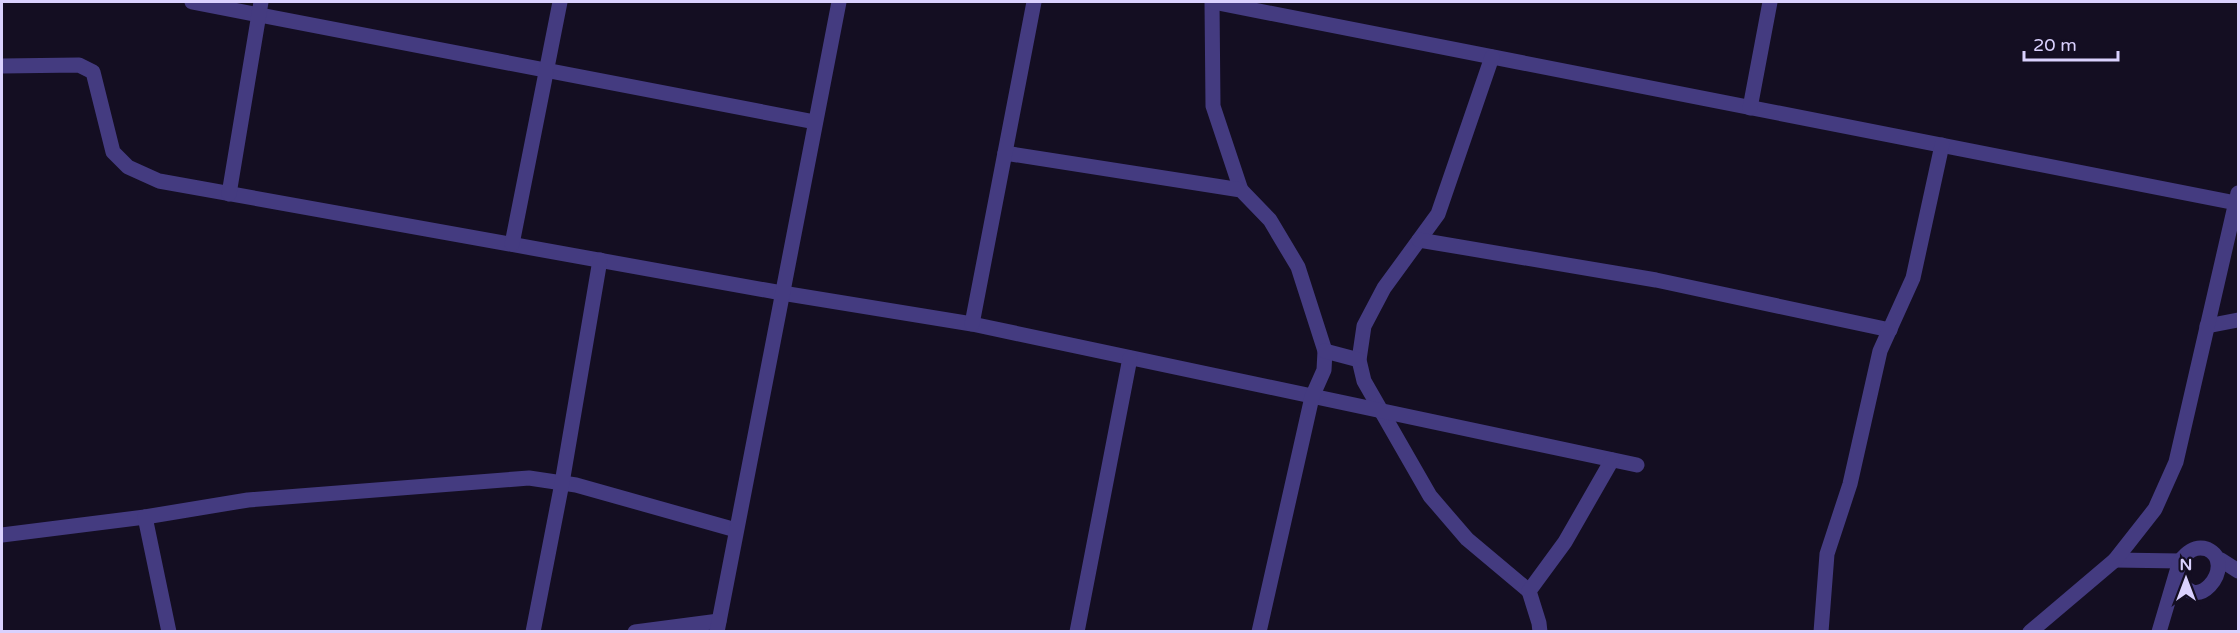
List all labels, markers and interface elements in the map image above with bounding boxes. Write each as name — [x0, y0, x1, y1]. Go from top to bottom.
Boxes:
scale bar — [2024, 24, 2118, 62]
text: 20 m — [2033, 34, 2077, 56]
north arrow — [2156, 549, 2216, 609]
text: N — [2180, 555, 2192, 575]

